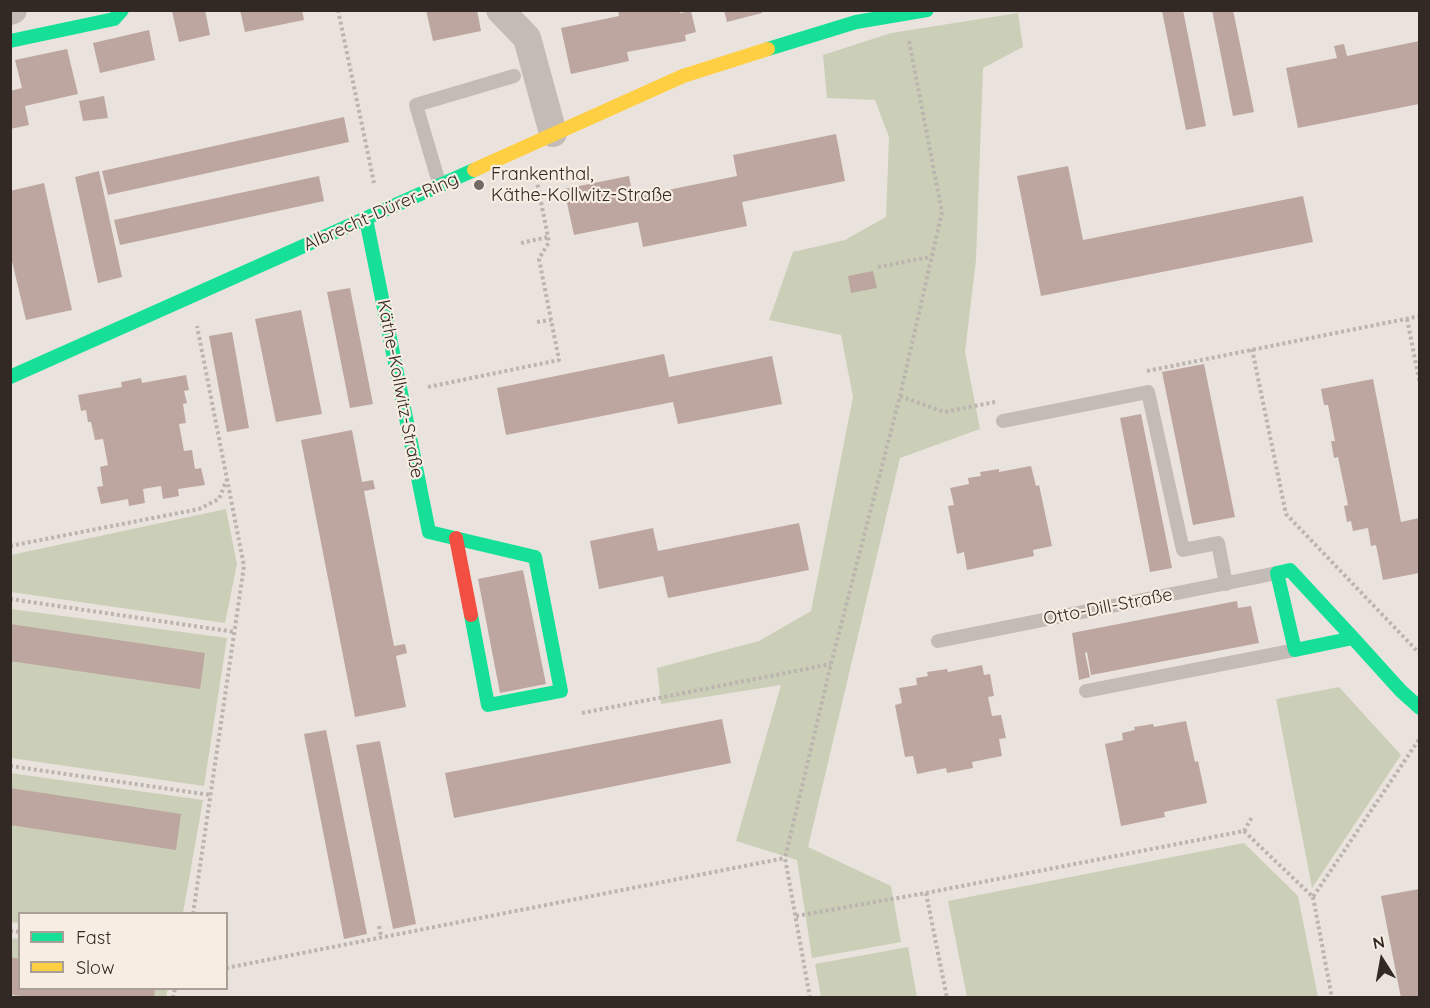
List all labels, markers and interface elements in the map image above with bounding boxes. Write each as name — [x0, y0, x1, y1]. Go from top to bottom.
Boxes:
place label: Frankenthal, Käthe-Kollwitz-Straße — [491, 164, 672, 207]
street label: Albrecht-Dürer-Ring — [300, 168, 462, 256]
marker: Frankenthal, Käthe-Kollwitz-Straße — [472, 178, 486, 192]
street label: Käthe-Kollwitz-Straße — [372, 298, 428, 480]
street label: Otto-Dill-Straße — [1042, 584, 1174, 630]
legend — [18, 912, 228, 990]
text: Fast — [76, 926, 111, 949]
north arrow — [1352, 930, 1412, 990]
text: N — [1371, 931, 1386, 953]
text: Slow — [76, 956, 114, 979]

